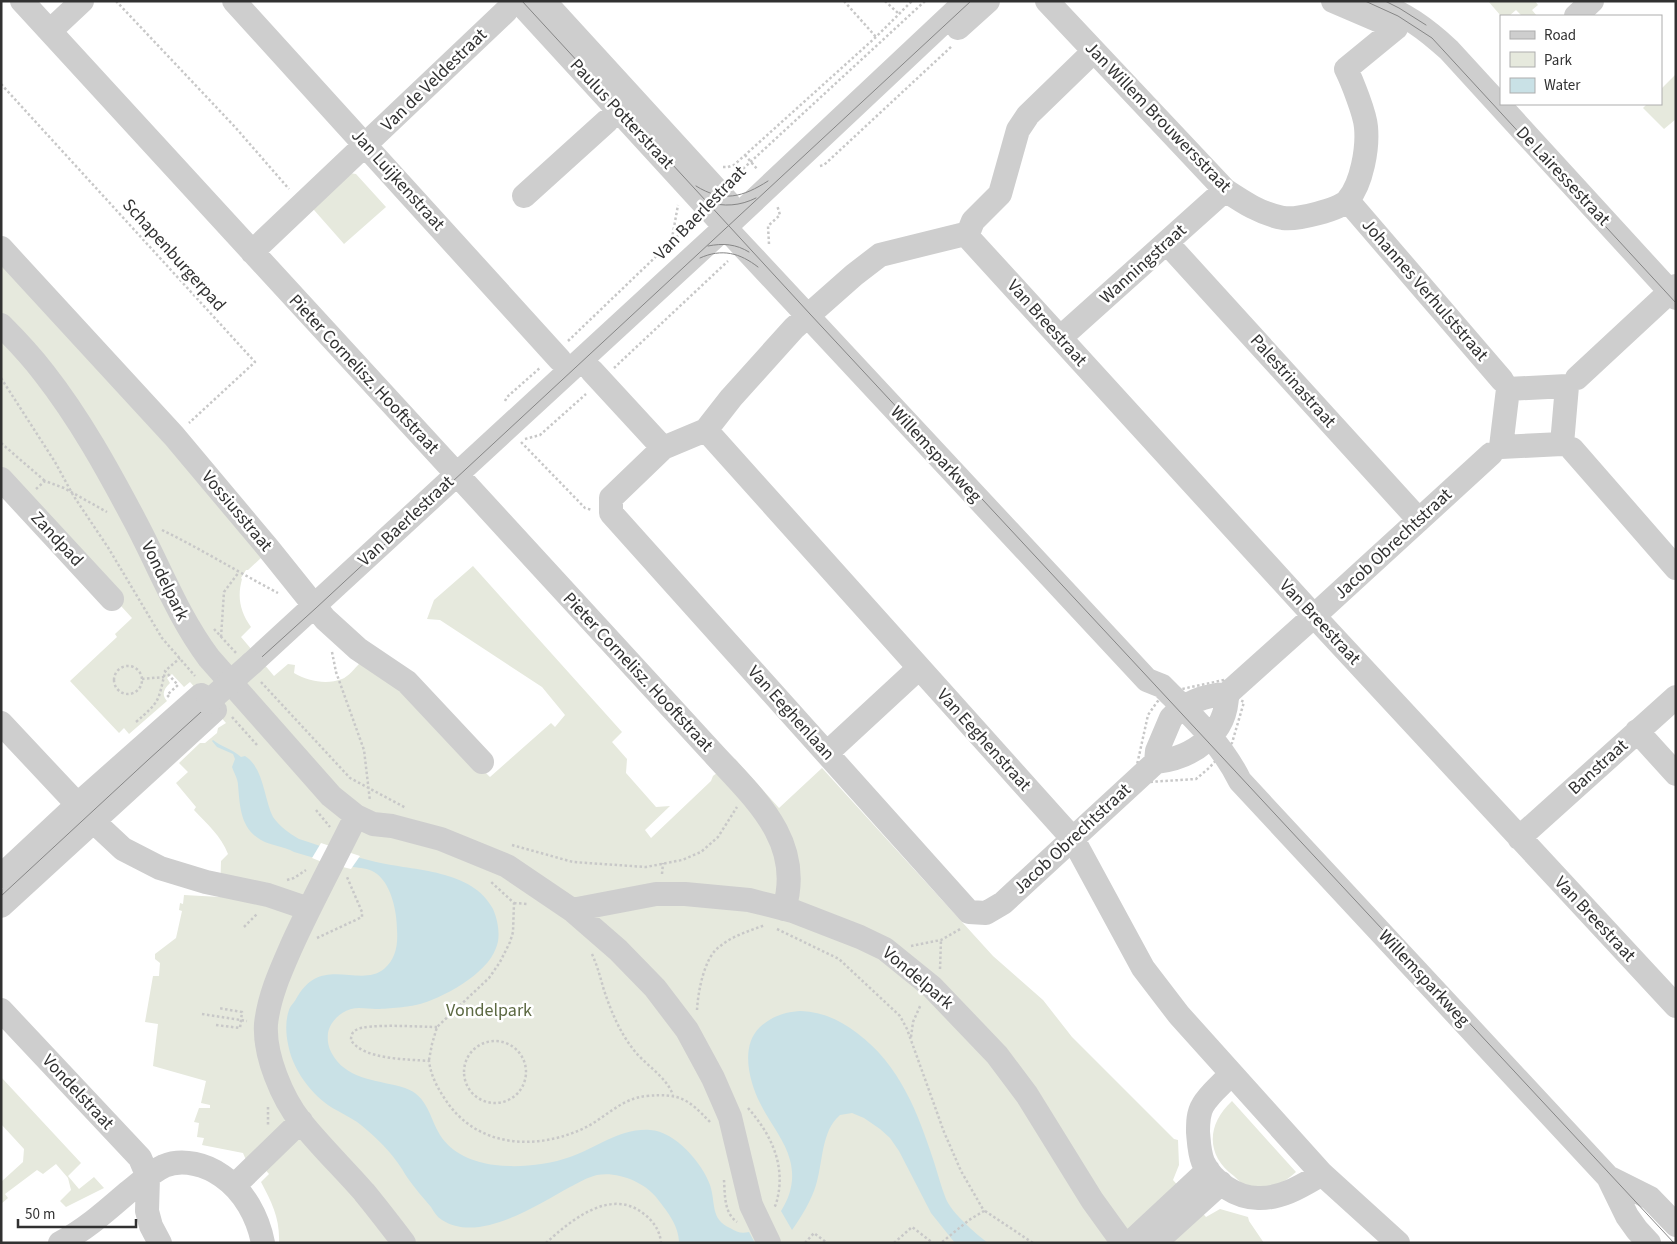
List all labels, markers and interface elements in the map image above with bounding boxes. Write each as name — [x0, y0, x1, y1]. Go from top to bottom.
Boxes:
legend — [1500, 15, 1662, 105]
street label: Van de Veldestraat — [376, 23, 492, 137]
text: Road — [1544, 25, 1576, 46]
street label: Jan Willem Brouwersstraat — [1079, 36, 1237, 198]
text: Park — [1544, 50, 1573, 71]
street label: Paulus Potterstraat — [564, 53, 680, 175]
text: Water — [1544, 75, 1581, 96]
street label: De Lairessestraat — [1510, 121, 1616, 231]
street label: Jan Luijkenstraat — [346, 124, 450, 236]
street label: Van Baerlestraat — [648, 160, 752, 266]
street label: Schapenburgerpad — [117, 193, 231, 317]
street label: Johannes Verhulststraat — [1356, 213, 1494, 367]
street label: Wanningstraat — [1094, 218, 1192, 310]
street label: Van Breestraat — [1001, 274, 1093, 372]
street label: Pieter Cornelisz. Hooftstraat — [283, 289, 445, 459]
street label: Palestrinastraat — [1244, 329, 1342, 433]
street label: Willemsparkweg — [885, 400, 987, 508]
street label: Vossiusstraat — [196, 465, 278, 557]
street label: Van Baerlestraat — [353, 470, 459, 572]
street label: Jacob Obrechtstraat — [1329, 483, 1457, 605]
street label: Zandpad — [25, 506, 89, 572]
street label: Vondelpark — [135, 537, 195, 625]
street label: Van Breestraat — [1274, 574, 1366, 670]
street label: Pieter Cornelisz. Hooftstraat — [557, 587, 719, 757]
street label: Van Eeghenlaan — [742, 660, 840, 766]
street label: Van Eeghenstraat — [931, 683, 1037, 797]
street label: Banstraat — [1563, 733, 1633, 801]
street label: Jacob Obrechtstraat — [1008, 778, 1136, 900]
street label: Van Breestraat — [1549, 871, 1641, 967]
street label: Willemsparkweg — [1373, 924, 1475, 1032]
street label: Vondelpark — [877, 941, 959, 1015]
park label: Vondelpark — [446, 998, 532, 1023]
street label: Vondelstraat — [36, 1049, 120, 1135]
scale bar — [18, 1196, 135, 1228]
text: 50 m — [25, 1204, 55, 1225]

